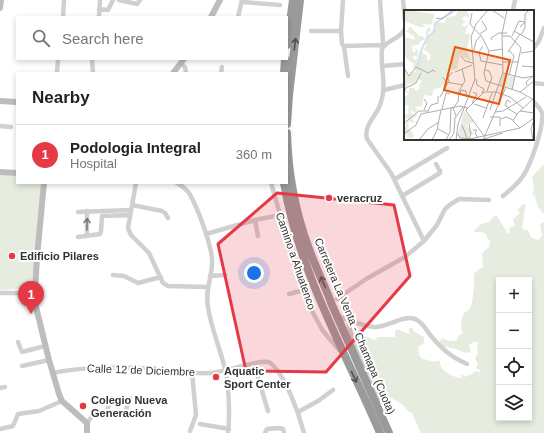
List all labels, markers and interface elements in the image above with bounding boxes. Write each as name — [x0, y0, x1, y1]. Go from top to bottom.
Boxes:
inset map — [404, 10, 534, 140]
search box — [16, 16, 288, 60]
icon: search — [30, 27, 52, 49]
text: Search here — [62, 30, 144, 47]
one-way arrow — [291, 38, 299, 51]
text: Nearby — [32, 88, 90, 107]
text: Podologia Integral — [70, 139, 201, 156]
text: 1 — [41, 147, 49, 162]
text: 360 m — [236, 147, 272, 162]
text: Hospital — [70, 156, 117, 171]
place label: veracruz — [337, 192, 383, 204]
marker: veracruz — [324, 193, 334, 203]
street label: Camino a Ahuatenco — [274, 211, 318, 311]
one-way arrow — [83, 218, 91, 231]
street label: Carretera La Venta - Chamapa (Cuota) — [312, 236, 398, 416]
place label: Edificio Pilares — [20, 250, 99, 262]
marker: Edificio Pilares — [7, 251, 17, 261]
your location — [244, 263, 264, 283]
one-way arrow — [318, 277, 326, 289]
map controls — [496, 277, 532, 421]
button: + — [496, 277, 532, 313]
pin: 1 — [18, 281, 44, 314]
button: − — [496, 313, 532, 349]
button: locate — [496, 349, 532, 385]
street label: Calle 12 de Diciembre — [87, 362, 195, 378]
place label: Aquatic Sport Center — [224, 365, 291, 390]
one-way arrow — [351, 371, 358, 383]
marker: Aquatic Sport Center — [211, 372, 221, 382]
button: layers — [496, 385, 532, 421]
place label: Colegio Nueva Generación — [91, 394, 168, 419]
marker: Colegio Nueva Generación — [78, 401, 88, 411]

